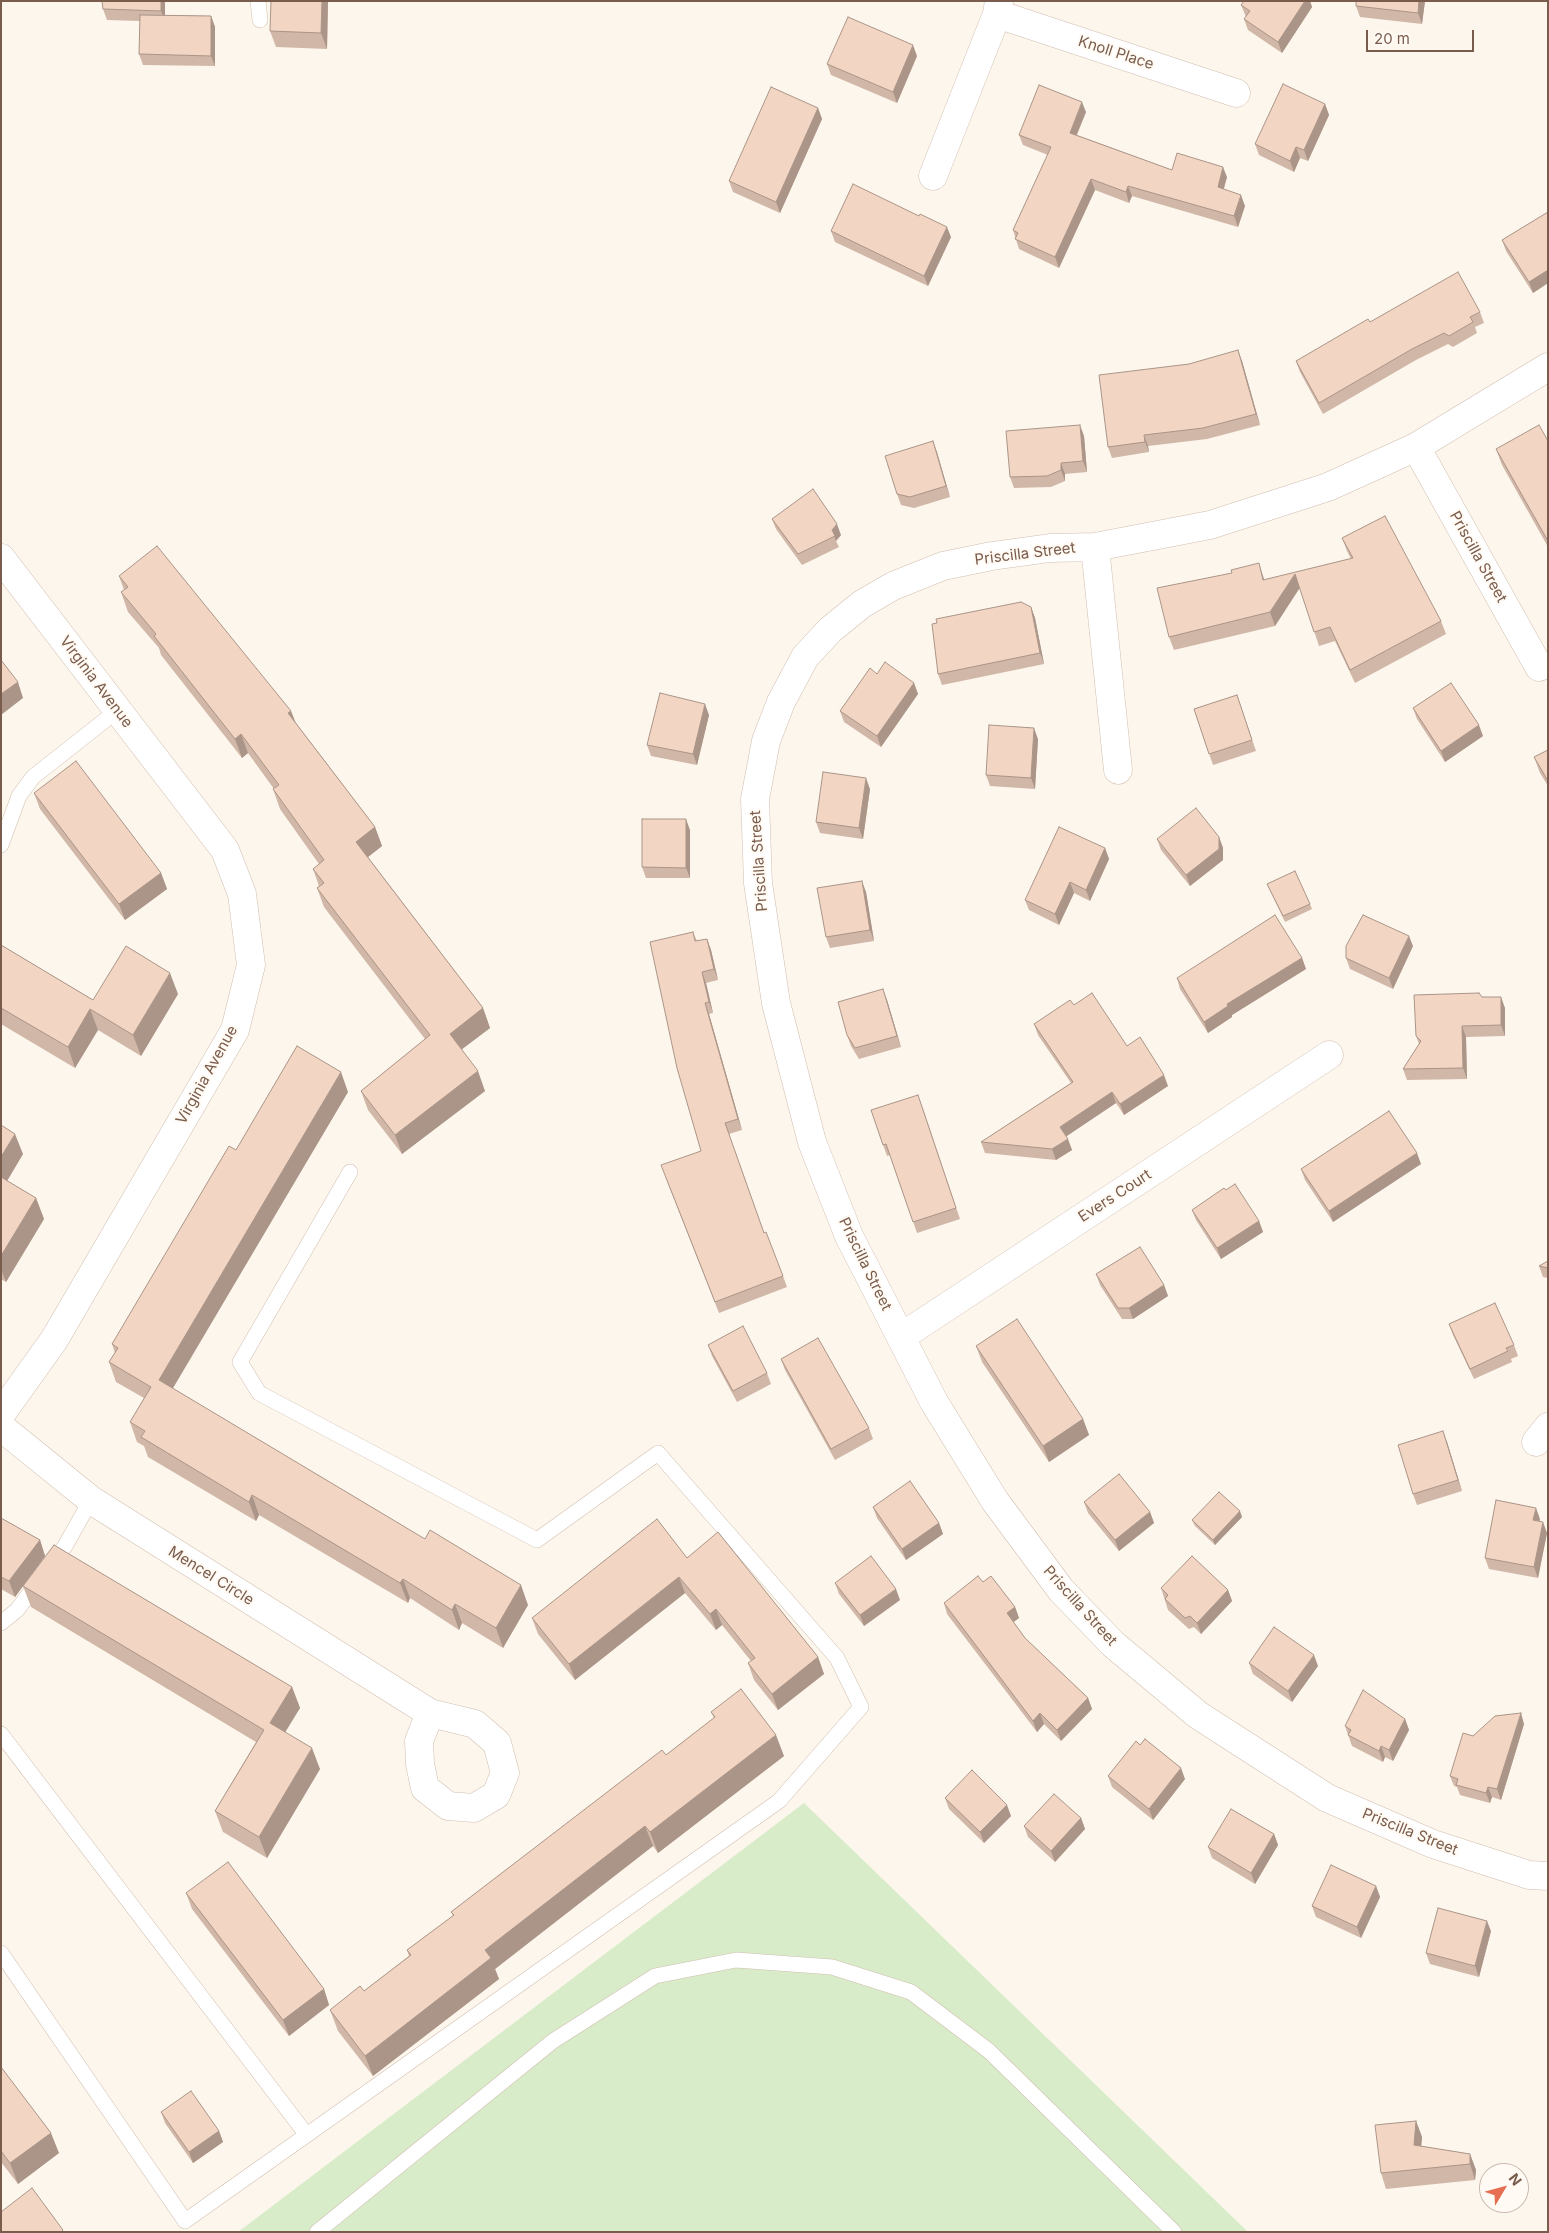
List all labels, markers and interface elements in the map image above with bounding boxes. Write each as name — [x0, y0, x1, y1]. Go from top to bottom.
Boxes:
scale bar — [1369, 20, 1476, 52]
text: 20 m — [1374, 29, 1410, 48]
street label: Knoll Place — [1076, 32, 1156, 74]
street label: Priscilla Street — [1446, 508, 1510, 606]
street label: Priscilla Street — [974, 539, 1076, 569]
street label: Virginia Avenue — [56, 633, 136, 731]
street label: Priscilla Street — [746, 810, 772, 912]
street label: Virginia Avenue — [172, 1023, 242, 1127]
street label: Evers Court — [1075, 1166, 1155, 1226]
street label: Priscilla Street — [835, 1214, 895, 1314]
street label: Mencel Circle — [165, 1543, 257, 1609]
street label: Priscilla Street — [1039, 1562, 1121, 1650]
street label: Priscilla Street — [1360, 1805, 1460, 1859]
north arrow — [1479, 2163, 1529, 2213]
text: N — [1506, 2170, 1526, 2189]

